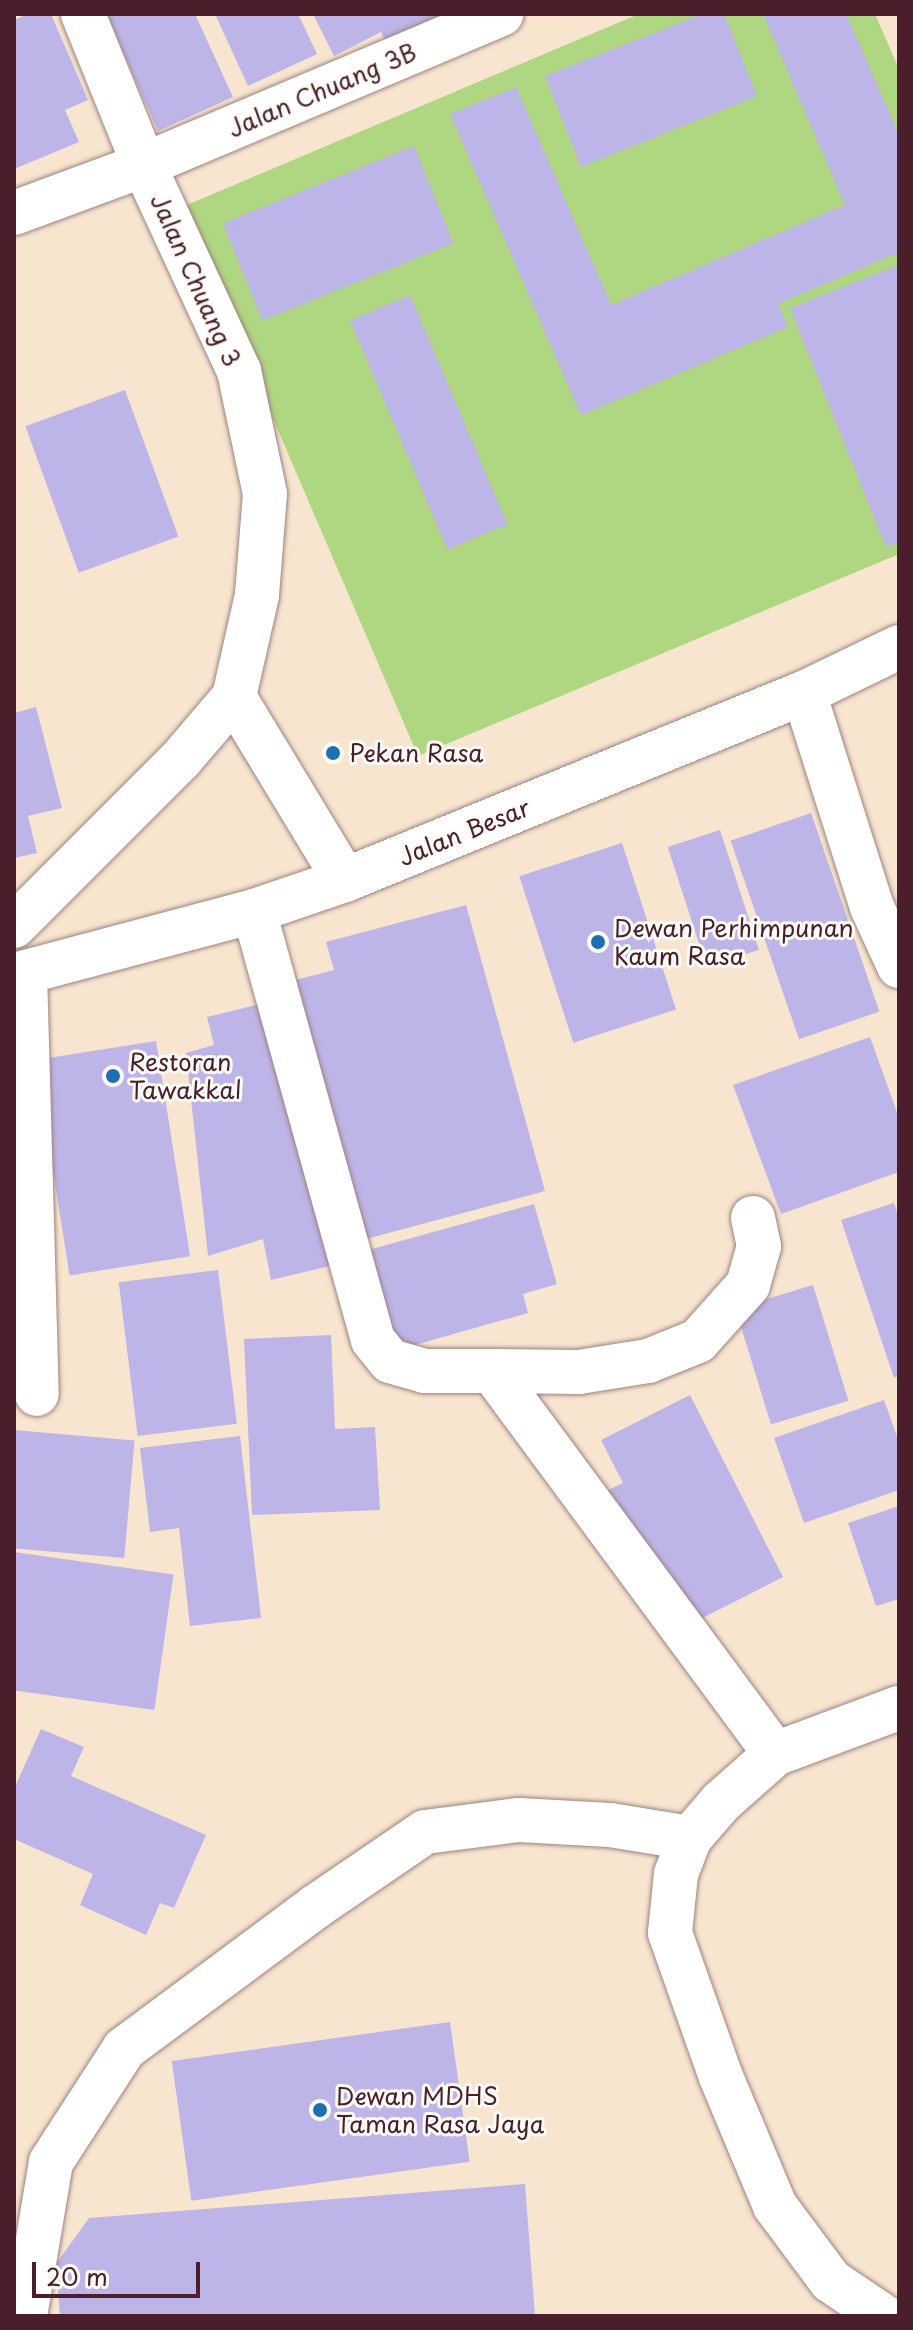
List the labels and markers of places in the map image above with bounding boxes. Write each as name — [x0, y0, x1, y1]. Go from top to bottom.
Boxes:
place label: Pekan Rasa — [349, 739, 483, 767]
marker: Pekan Rasa — [324, 744, 342, 762]
place label: Dewan Perhimpunan Kaum Rasa — [614, 914, 853, 970]
marker: Dewan Perhimpunan Kaum Rasa — [589, 933, 607, 951]
place label: Restoran Tawakkal — [129, 1048, 242, 1104]
marker: Restoran Tawakkal — [104, 1067, 122, 1085]
place label: Dewan MDHS Taman Rasa Jaya — [336, 2082, 545, 2138]
marker: Dewan MDHS Taman Rasa Jaya — [311, 2101, 329, 2119]

